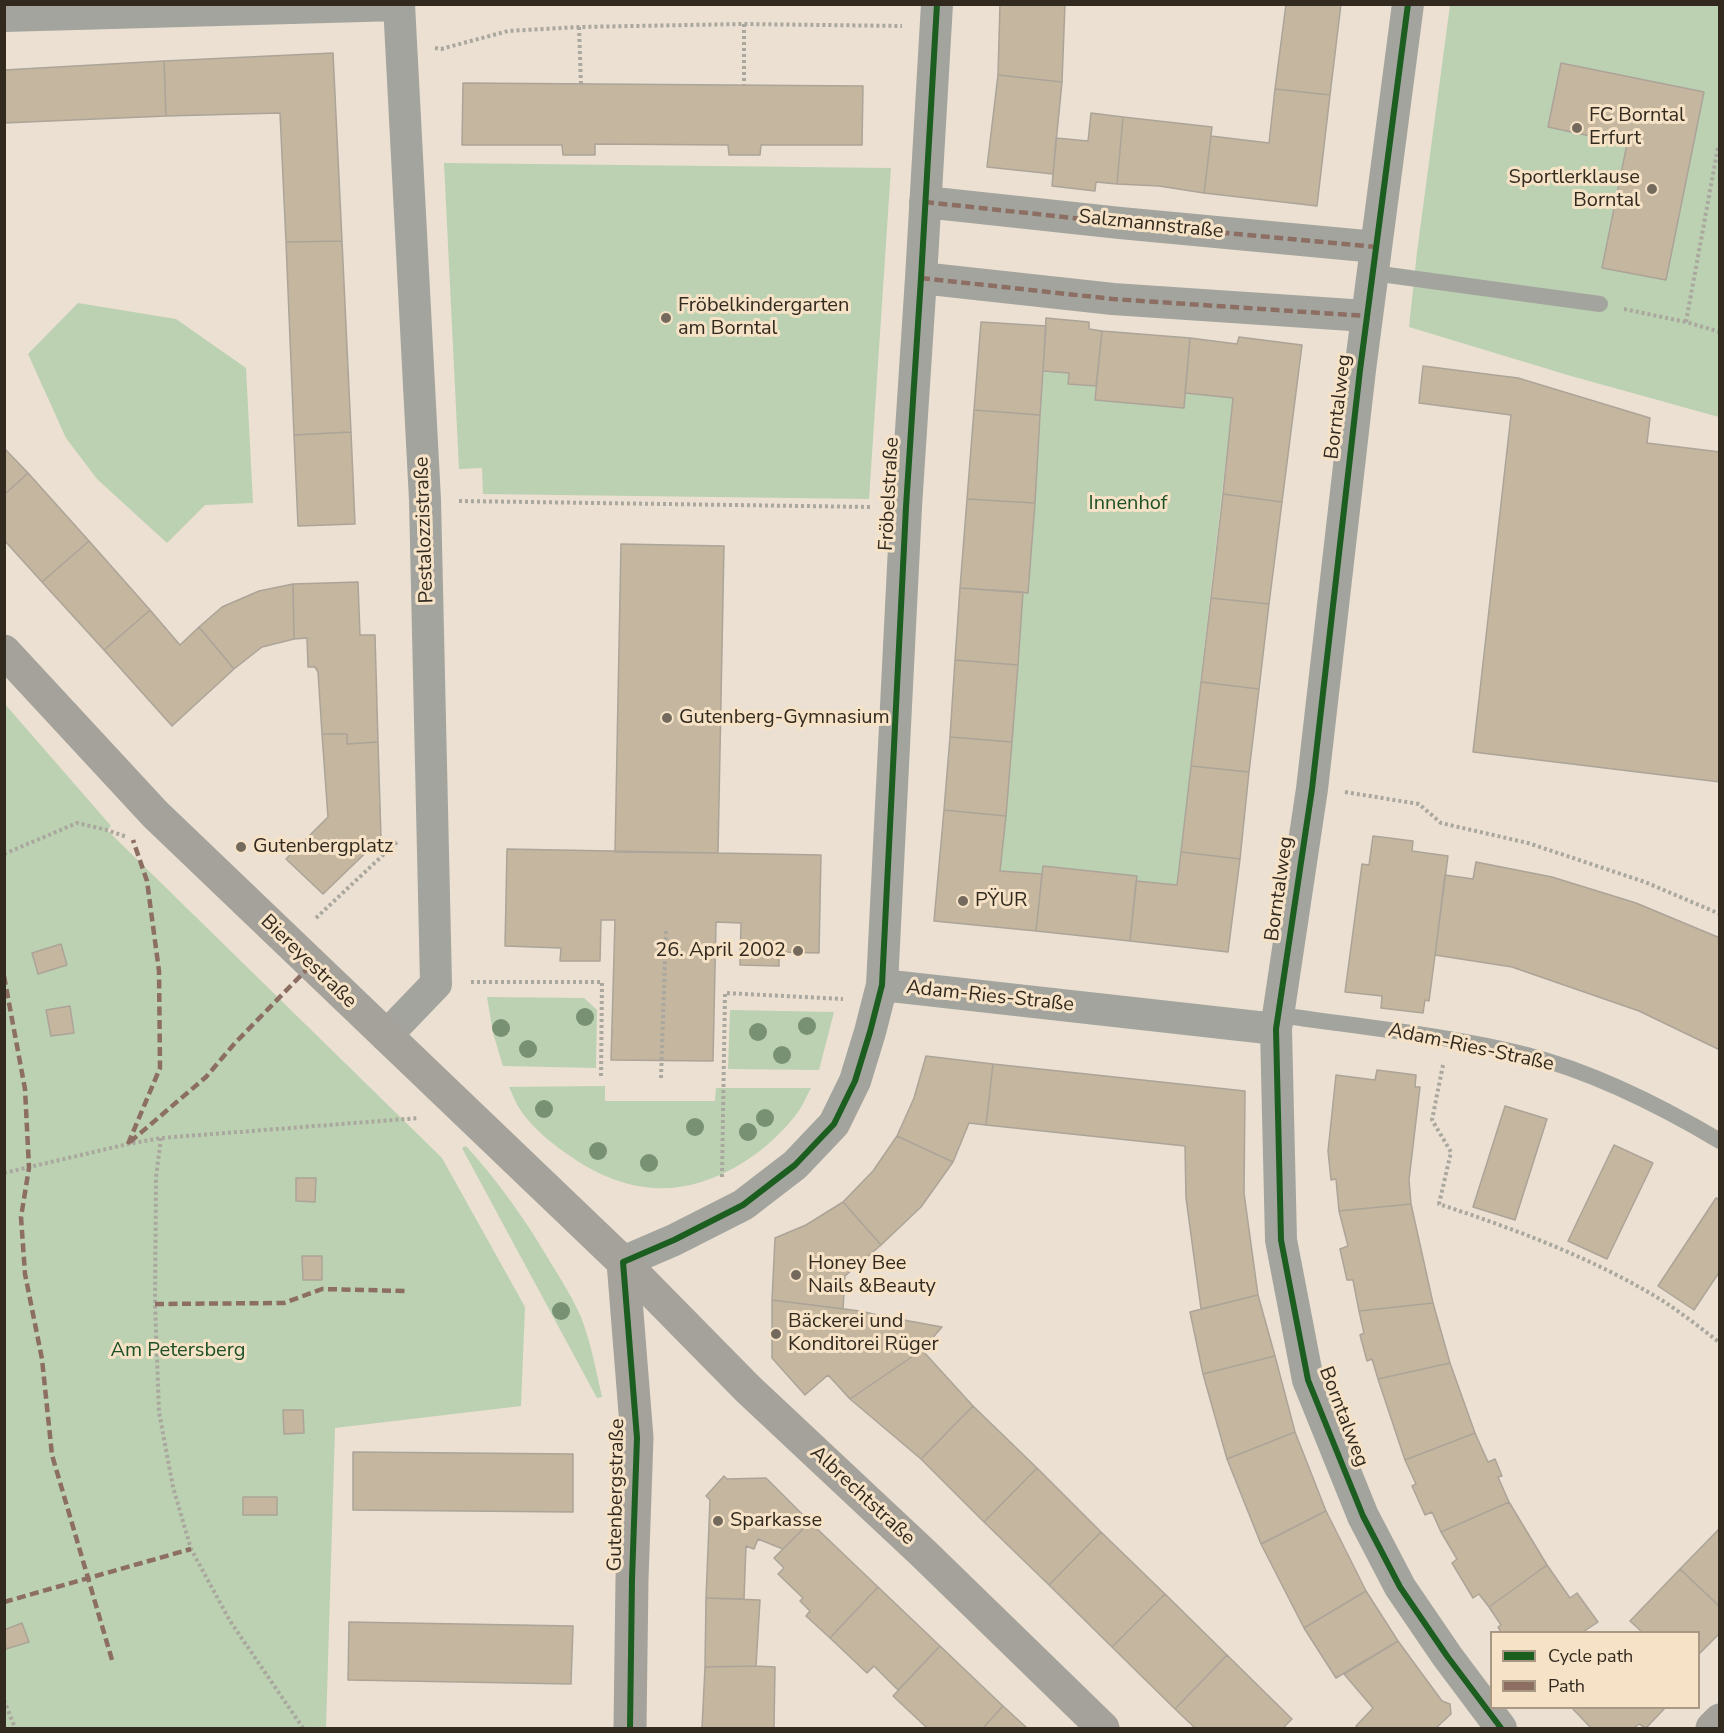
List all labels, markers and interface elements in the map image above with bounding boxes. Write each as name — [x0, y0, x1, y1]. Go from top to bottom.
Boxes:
place label: FC Borntal Erfurt — [1589, 104, 1685, 151]
marker: FC Borntal Erfurt — [1570, 121, 1584, 135]
place label: Sportlerklause Borntal — [1509, 166, 1640, 213]
marker: Sportlerklause Borntal — [1645, 182, 1659, 196]
street label: Salzmannstraße — [1077, 205, 1225, 245]
place label: Fröbelkindergarten am Borntal — [678, 294, 849, 341]
marker: Fröbelkindergarten am Borntal — [659, 311, 673, 325]
street label: Borntalweg — [1321, 353, 1357, 461]
street label: Fröbelstraße — [875, 436, 905, 552]
street label: Pestalozzistraße — [410, 456, 440, 604]
park label: Innenhof — [1089, 492, 1167, 516]
place label: Gutenberg-Gymnasium — [679, 706, 890, 730]
marker: Gutenberg-Gymnasium — [660, 711, 674, 725]
place label: Gutenbergplatz — [253, 835, 393, 859]
street label: Borntalweg — [1261, 835, 1299, 943]
marker: Gutenbergplatz — [234, 840, 248, 854]
place label: PŸUR — [975, 889, 1027, 913]
marker: PŸUR — [956, 894, 970, 908]
street label: Biereyestraße — [255, 910, 361, 1014]
place label: 26. April 2002 — [655, 939, 786, 963]
marker: 26. April 2002 — [791, 944, 805, 958]
street label: Adam-Ries-Straße — [905, 976, 1075, 1018]
street label: Adam-Ries-Straße — [1386, 1019, 1556, 1077]
place label: Honey Bee Nails &Beauty — [808, 1252, 936, 1299]
marker: Honey Bee Nails &Beauty — [789, 1268, 803, 1282]
place label: Bäckerei und Konditorei Rüger — [788, 1310, 939, 1357]
marker: Bäckerei und Konditorei Rüger — [769, 1327, 783, 1341]
park label: Am Petersberg — [111, 1339, 245, 1363]
street label: Borntalweg — [1313, 1363, 1373, 1471]
street label: Gutenbergstraße — [604, 1418, 630, 1572]
street label: Albrechtstraße — [805, 1441, 919, 1551]
place label: Sparkasse — [730, 1509, 822, 1533]
marker: Sparkasse — [711, 1514, 725, 1528]
legend — [1490, 1631, 1700, 1709]
text: Cycle path — [1548, 1644, 1633, 1668]
text: Path — [1548, 1674, 1585, 1698]

